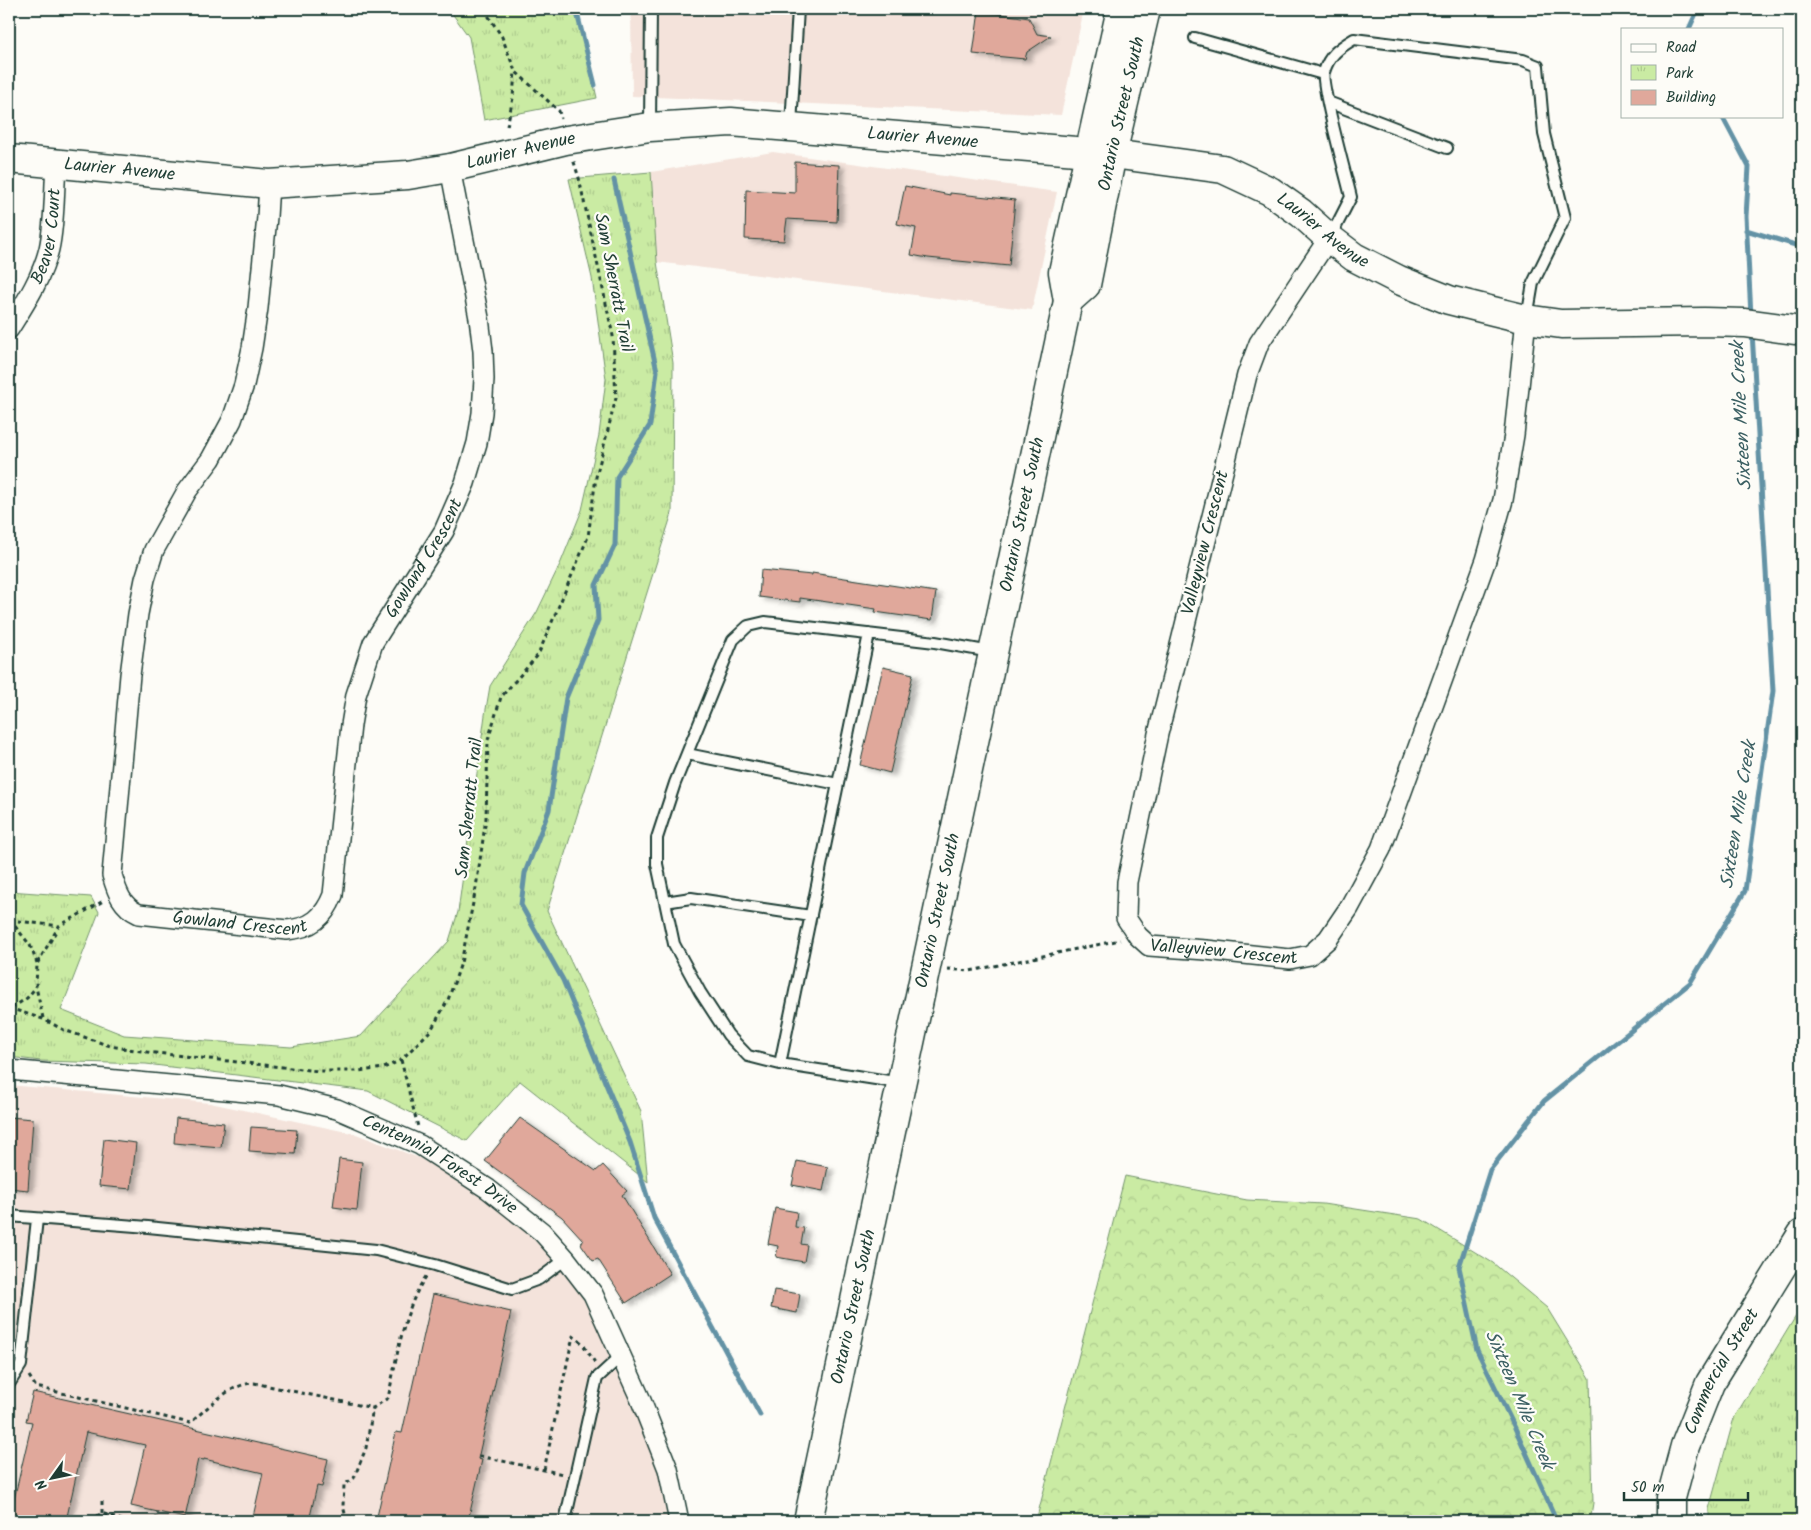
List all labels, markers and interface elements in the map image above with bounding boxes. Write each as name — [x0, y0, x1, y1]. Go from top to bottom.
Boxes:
legend — [1621, 28, 1784, 118]
street label: Ontario Street South — [1090, 34, 1154, 194]
text: Road — [1666, 36, 1697, 60]
text: Park — [1666, 62, 1694, 86]
text: Building — [1666, 86, 1716, 110]
street label: Laurier Avenue — [866, 119, 980, 157]
street label: Laurier Avenue — [463, 124, 577, 178]
street label: Laurier Avenue — [63, 150, 176, 189]
street label: Laurier Avenue — [1270, 185, 1374, 277]
street label: Beaver Court — [23, 187, 69, 289]
street label: Sam Sherratt Trail — [585, 211, 641, 356]
water label: Sixteen Mile Creek — [1723, 338, 1761, 491]
street label: Ontario Street South — [992, 434, 1053, 595]
street label: Valleyview Crescent — [1174, 467, 1238, 618]
street label: Gowland Crescent — [378, 493, 471, 624]
street label: Sam Sherratt Trail — [448, 736, 492, 880]
water label: Sixteen Mile Creek — [1713, 736, 1766, 891]
street label: Ontario Street South — [907, 831, 969, 991]
street label: Gowland Crescent — [171, 903, 313, 945]
street label: Valleyview Crescent — [1149, 932, 1301, 973]
street label: Centennial Forest Drive — [357, 1107, 524, 1222]
street label: Ontario Street South — [823, 1227, 884, 1387]
street label: Commercial Street — [1676, 1302, 1768, 1439]
water label: Sixteen Mile Creek — [1476, 1326, 1563, 1477]
north arrow — [28, 1452, 78, 1502]
scale bar — [1624, 1470, 1747, 1502]
text: N — [30, 1475, 54, 1494]
text: 50 m — [1631, 1476, 1665, 1500]

